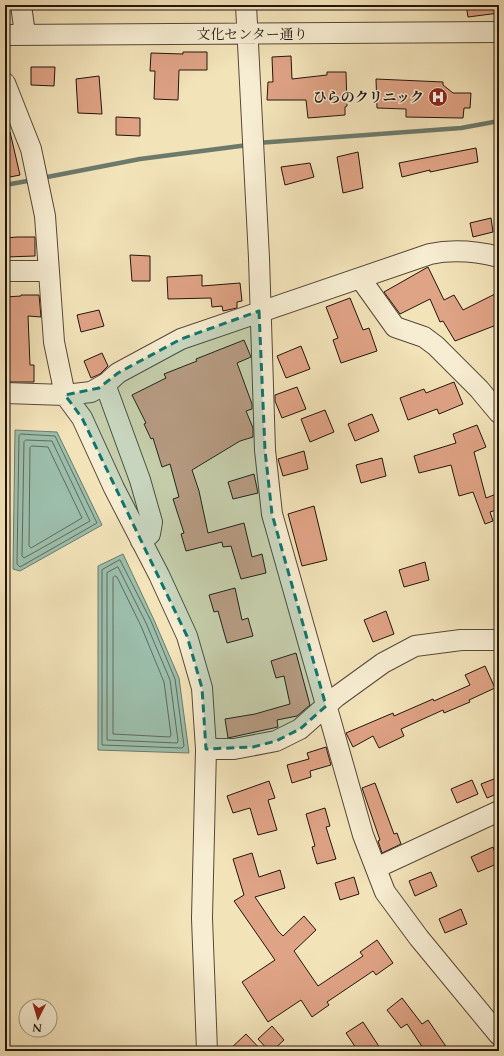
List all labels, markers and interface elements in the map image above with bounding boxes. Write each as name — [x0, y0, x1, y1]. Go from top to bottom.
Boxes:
street label: 文化センター通り — [196, 25, 308, 44]
hospital icon: ひらのクリニック — [427, 86, 449, 108]
place label: ひらのクリニック — [313, 88, 424, 107]
north arrow — [18, 998, 58, 1038]
text: N — [31, 1020, 43, 1035]

